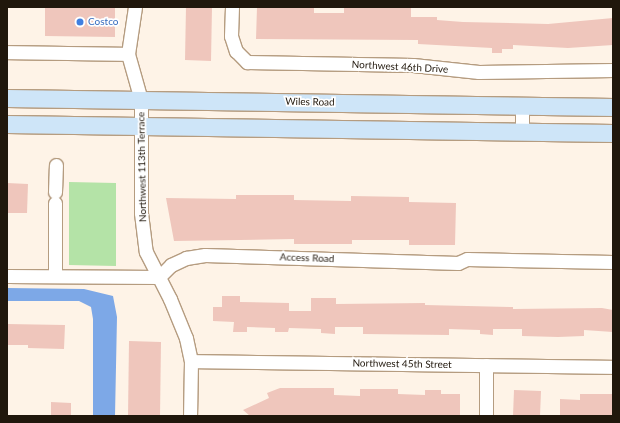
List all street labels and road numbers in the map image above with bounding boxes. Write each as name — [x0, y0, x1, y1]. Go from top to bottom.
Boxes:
street label: Northwest 46th Drive — [351, 58, 449, 76]
street label: Wiles Road — [285, 96, 335, 108]
street label: Northwest 113th Terrace — [135, 112, 149, 222]
street label: Access Road — [279, 251, 335, 265]
street label: Northwest 45th Street — [352, 357, 452, 371]

